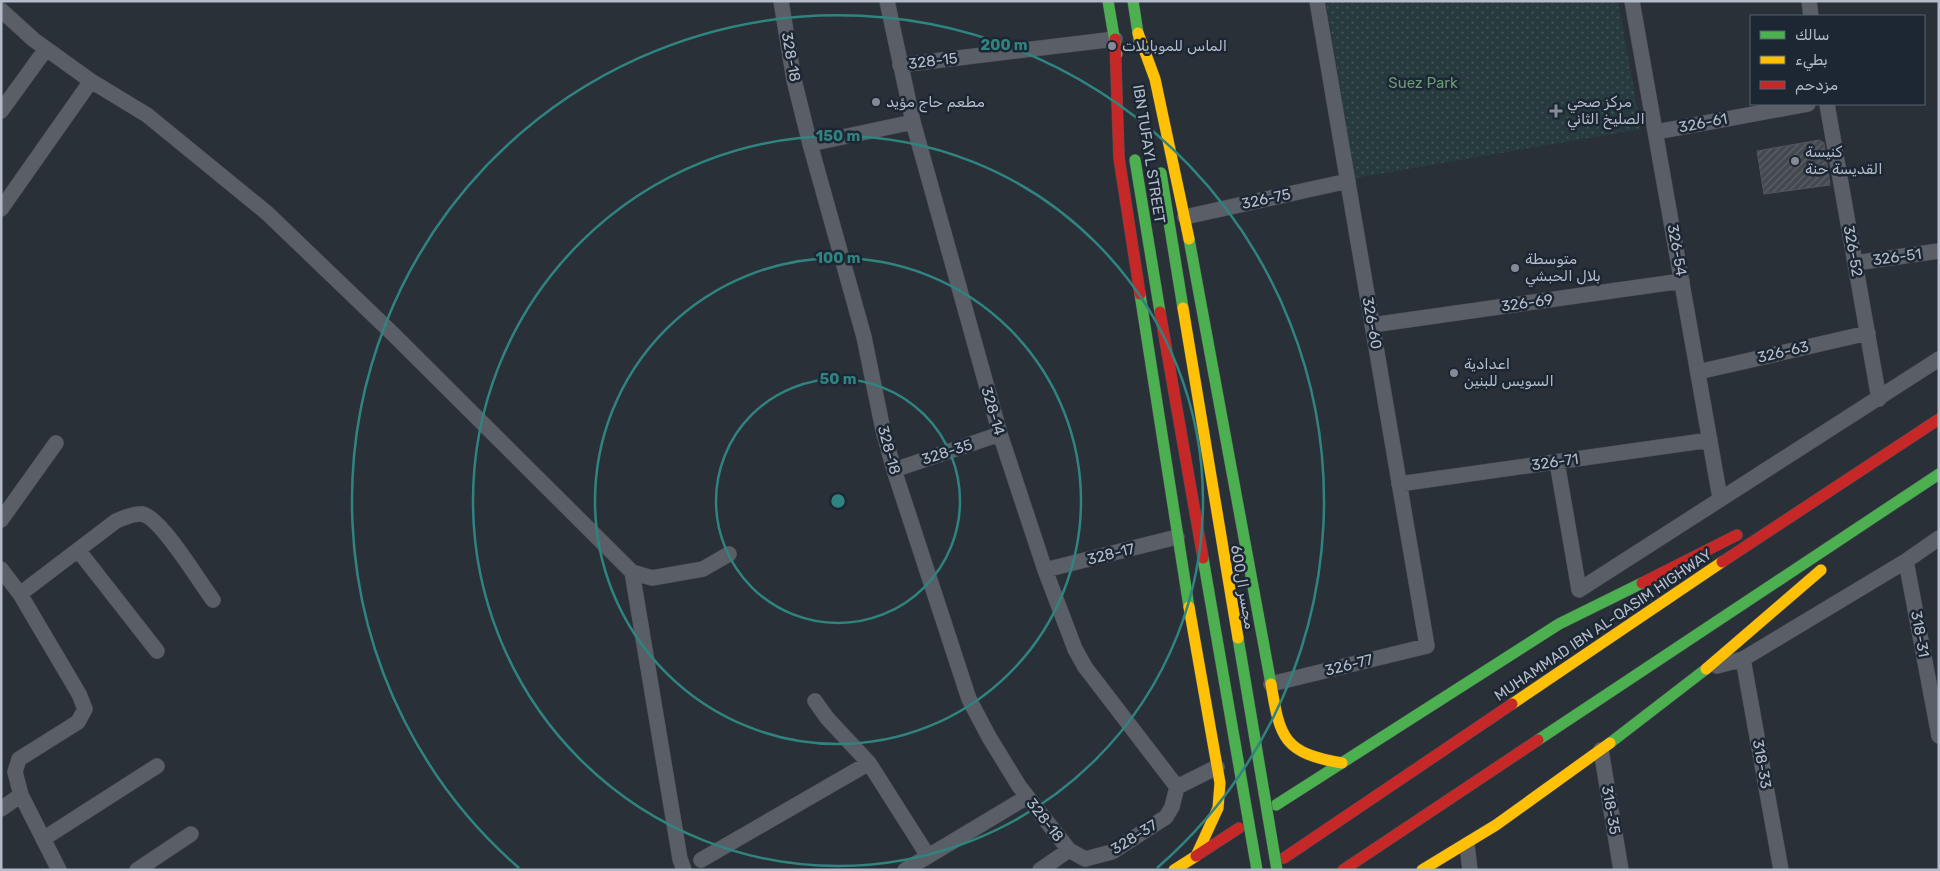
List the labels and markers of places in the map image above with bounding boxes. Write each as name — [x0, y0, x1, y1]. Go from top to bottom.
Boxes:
place label: الماس للموبايلات — [1122, 37, 1227, 55]
marker: الماس للموبايلات — [1106, 40, 1118, 52]
place label: مطعم حاج مؤيد — [886, 93, 985, 113]
place label: مركز صحي الصليخ الثاني — [1567, 93, 1645, 131]
marker: مطعم حاج مؤيد — [870, 96, 882, 108]
marker: مركز صحي الصليخ الثاني — [1549, 104, 1563, 118]
place label: كنيسة القديسة حنة — [1805, 143, 1883, 178]
marker: كنيسة القديسة حنة — [1789, 155, 1801, 167]
place label: متوسطة بلال الحبشي — [1525, 250, 1601, 288]
marker: متوسطة بلال الحبشي — [1509, 262, 1521, 274]
place label: اعدادية السويس للبنين — [1464, 355, 1554, 390]
marker: اعدادية السويس للبنين — [1448, 367, 1460, 379]
centre of rings — [829, 492, 847, 510]

